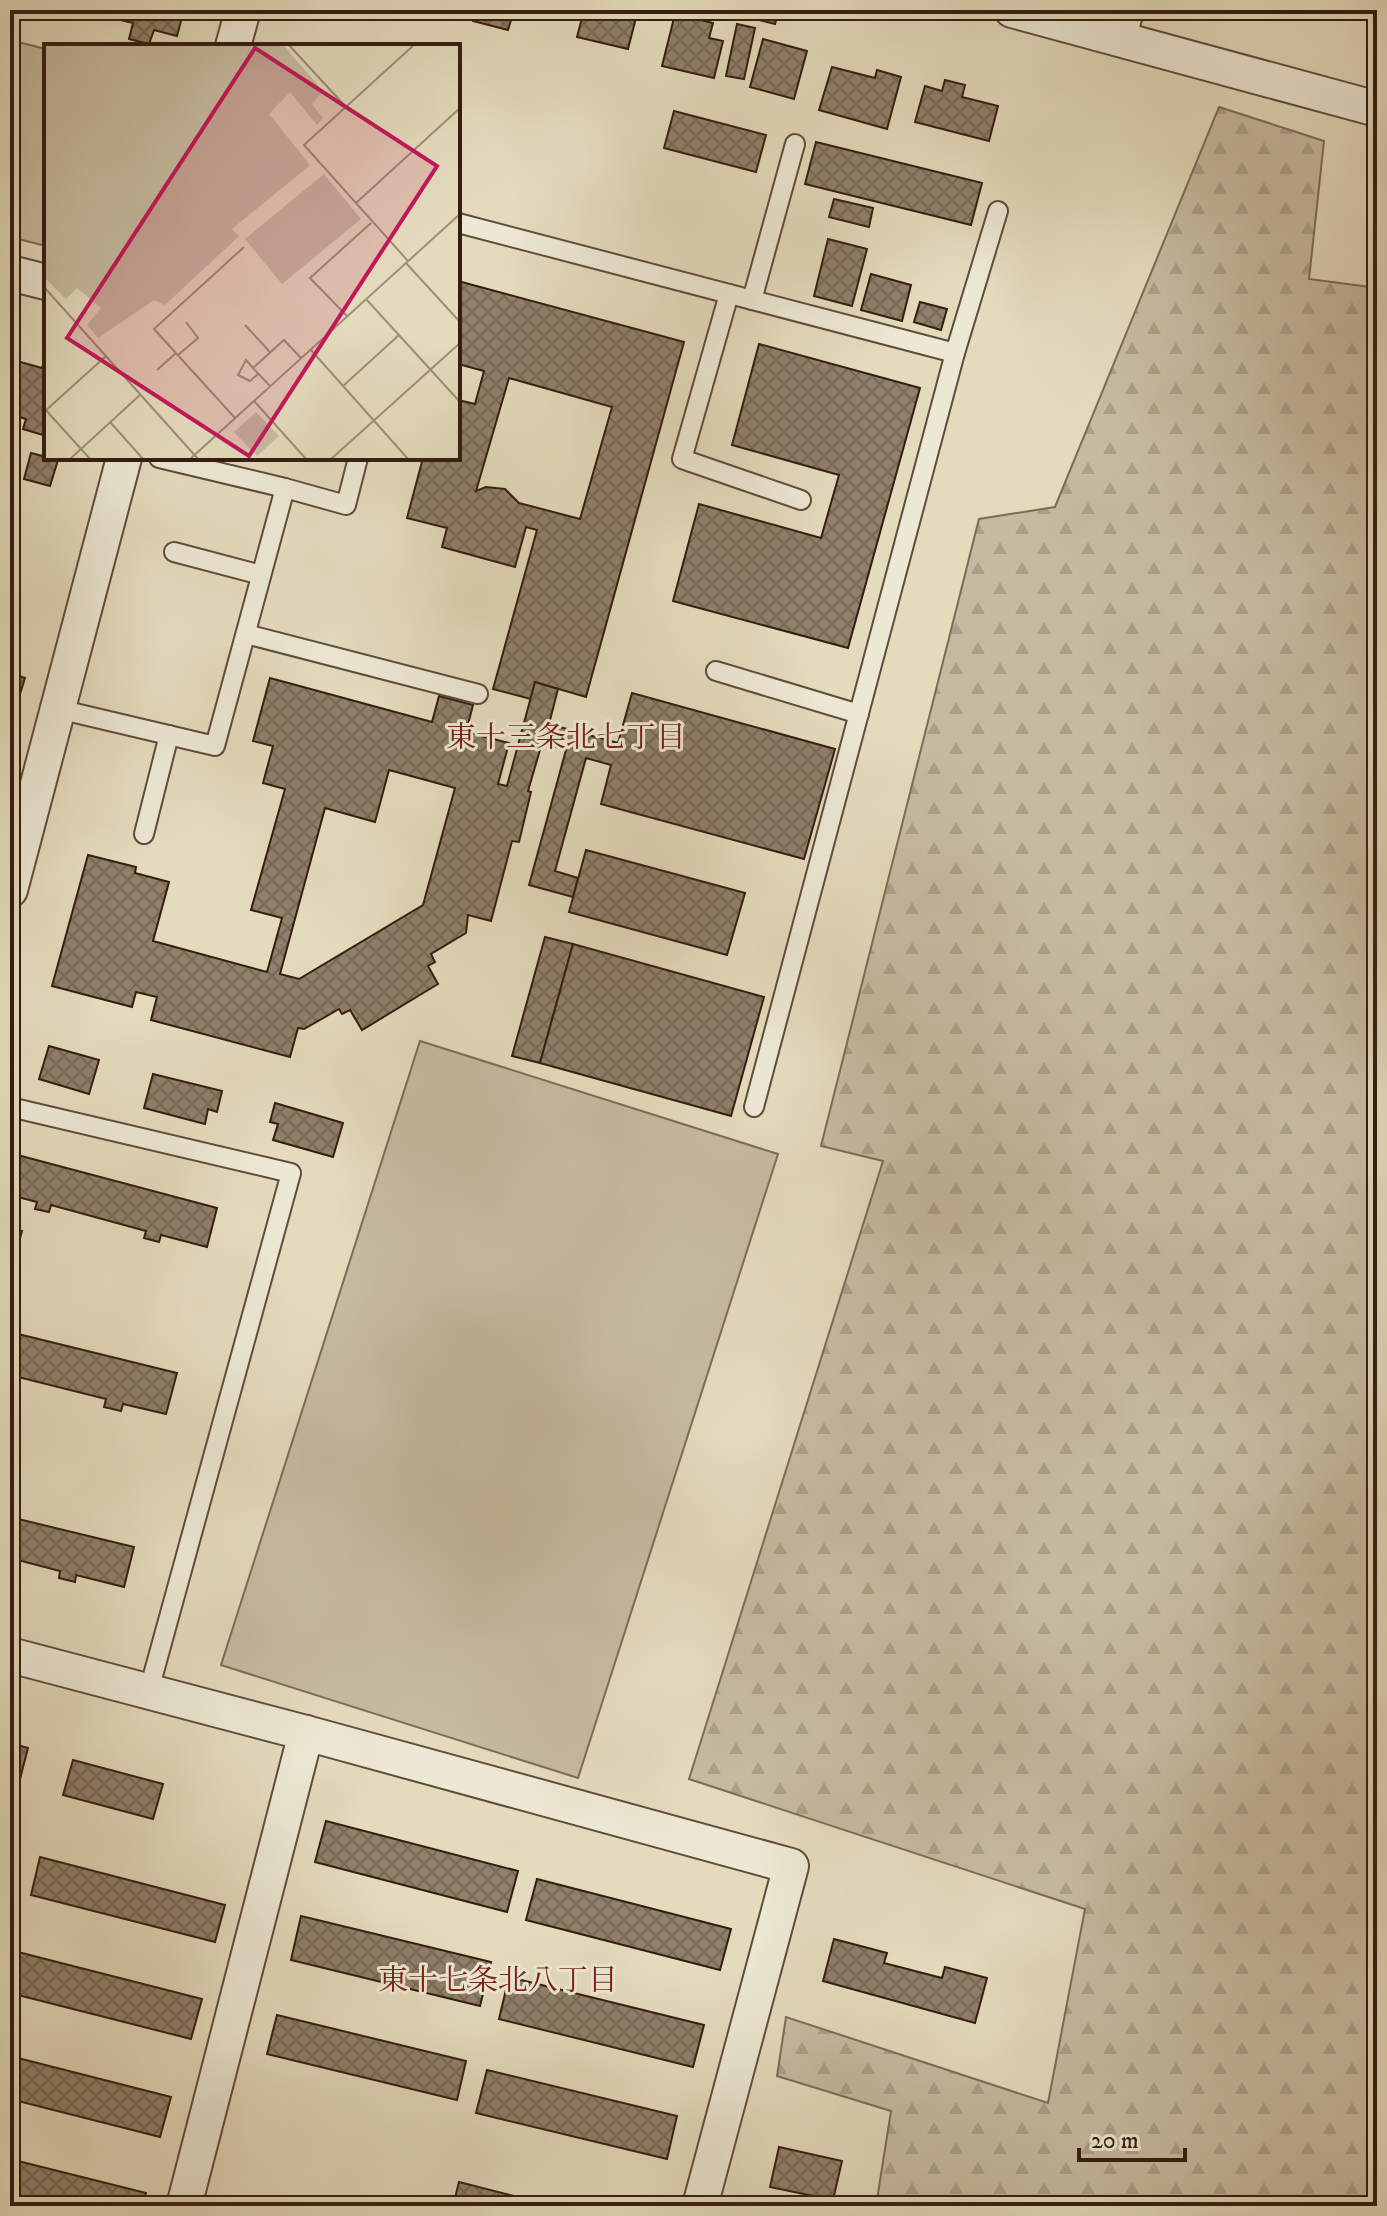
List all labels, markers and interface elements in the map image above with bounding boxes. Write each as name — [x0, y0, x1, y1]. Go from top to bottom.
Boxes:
inset map — [44, 44, 460, 460]
district label: 東十三条北七丁目 — [446, 720, 686, 757]
district label: 東十七条北八丁目 — [378, 1963, 618, 2000]
scale bar — [1079, 2112, 1185, 2162]
text: 20 m — [1091, 2126, 1139, 2156]

